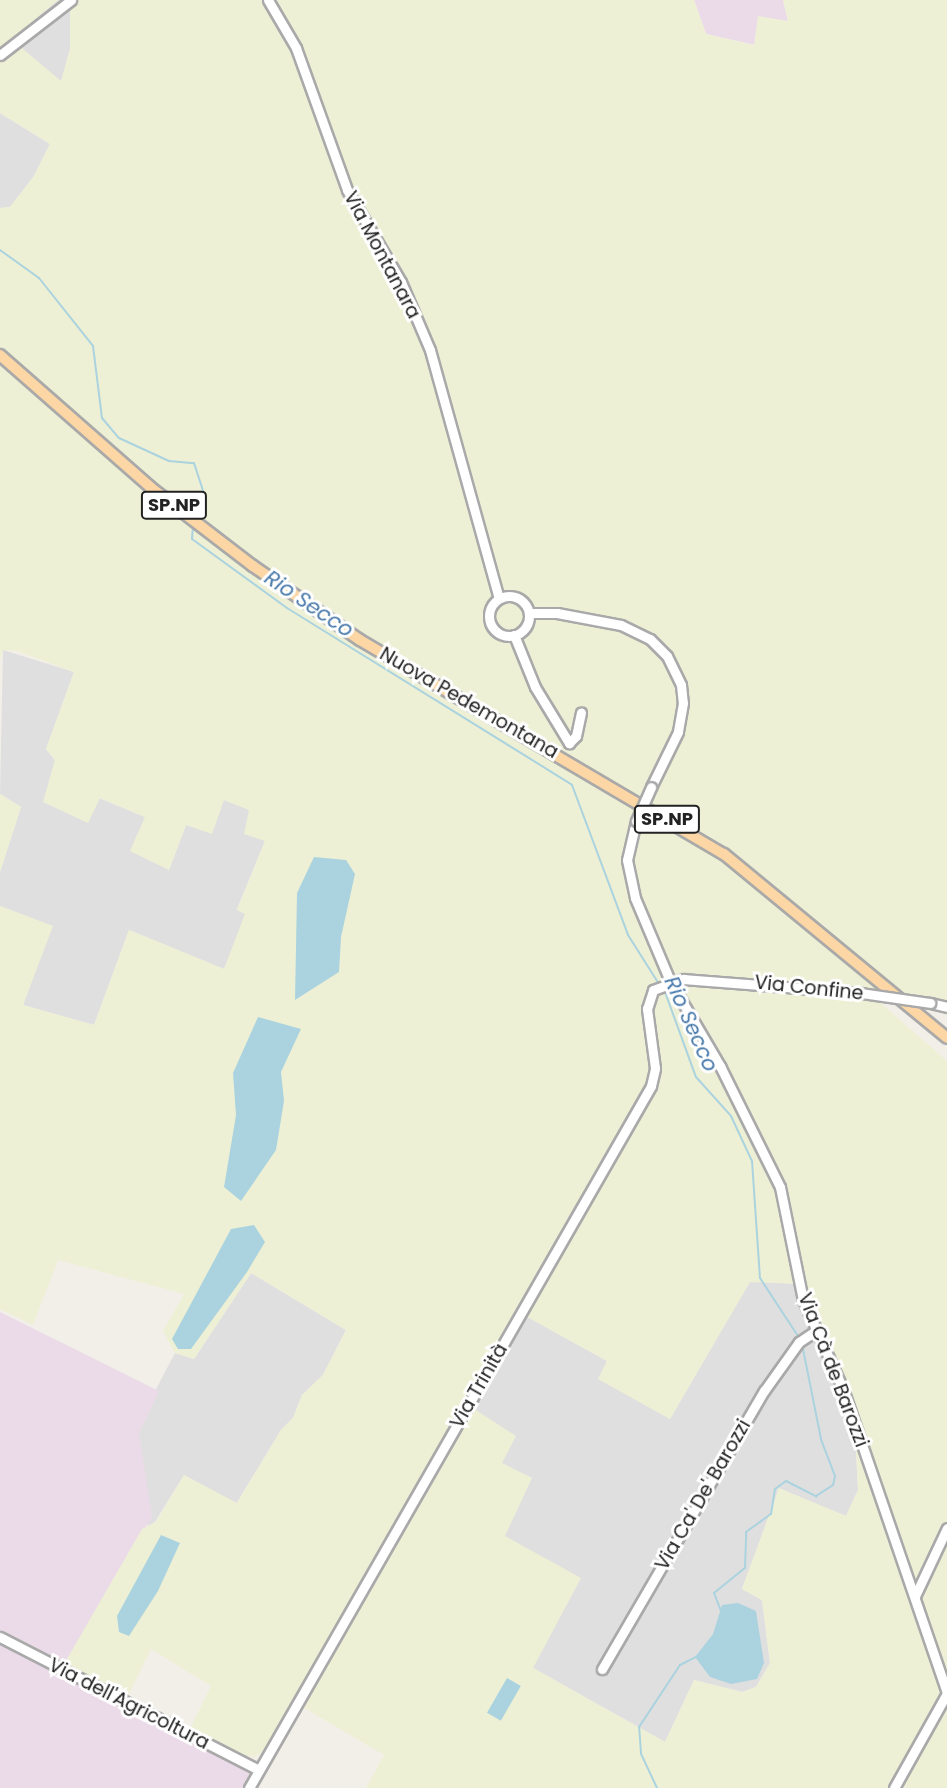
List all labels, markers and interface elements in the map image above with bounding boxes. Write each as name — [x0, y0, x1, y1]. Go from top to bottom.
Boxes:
street label: Via Montanara — [339, 187, 425, 323]
road number: SP.NP — [141, 490, 207, 520]
water label: Rio Secco — [260, 565, 358, 643]
street label: Nuova Pedemontana — [376, 643, 562, 763]
road number: SP.NP — [634, 804, 700, 834]
street label: Via Confine — [753, 971, 865, 1005]
water label: Rio Secco — [659, 972, 723, 1076]
street label: Via Cà de Barozzi — [793, 1290, 873, 1450]
street label: Via Trinità — [446, 1340, 512, 1432]
street label: Via Ca' De' Barozzi — [651, 1416, 755, 1574]
street label: Via dell'Agricoltura — [45, 1654, 213, 1754]

